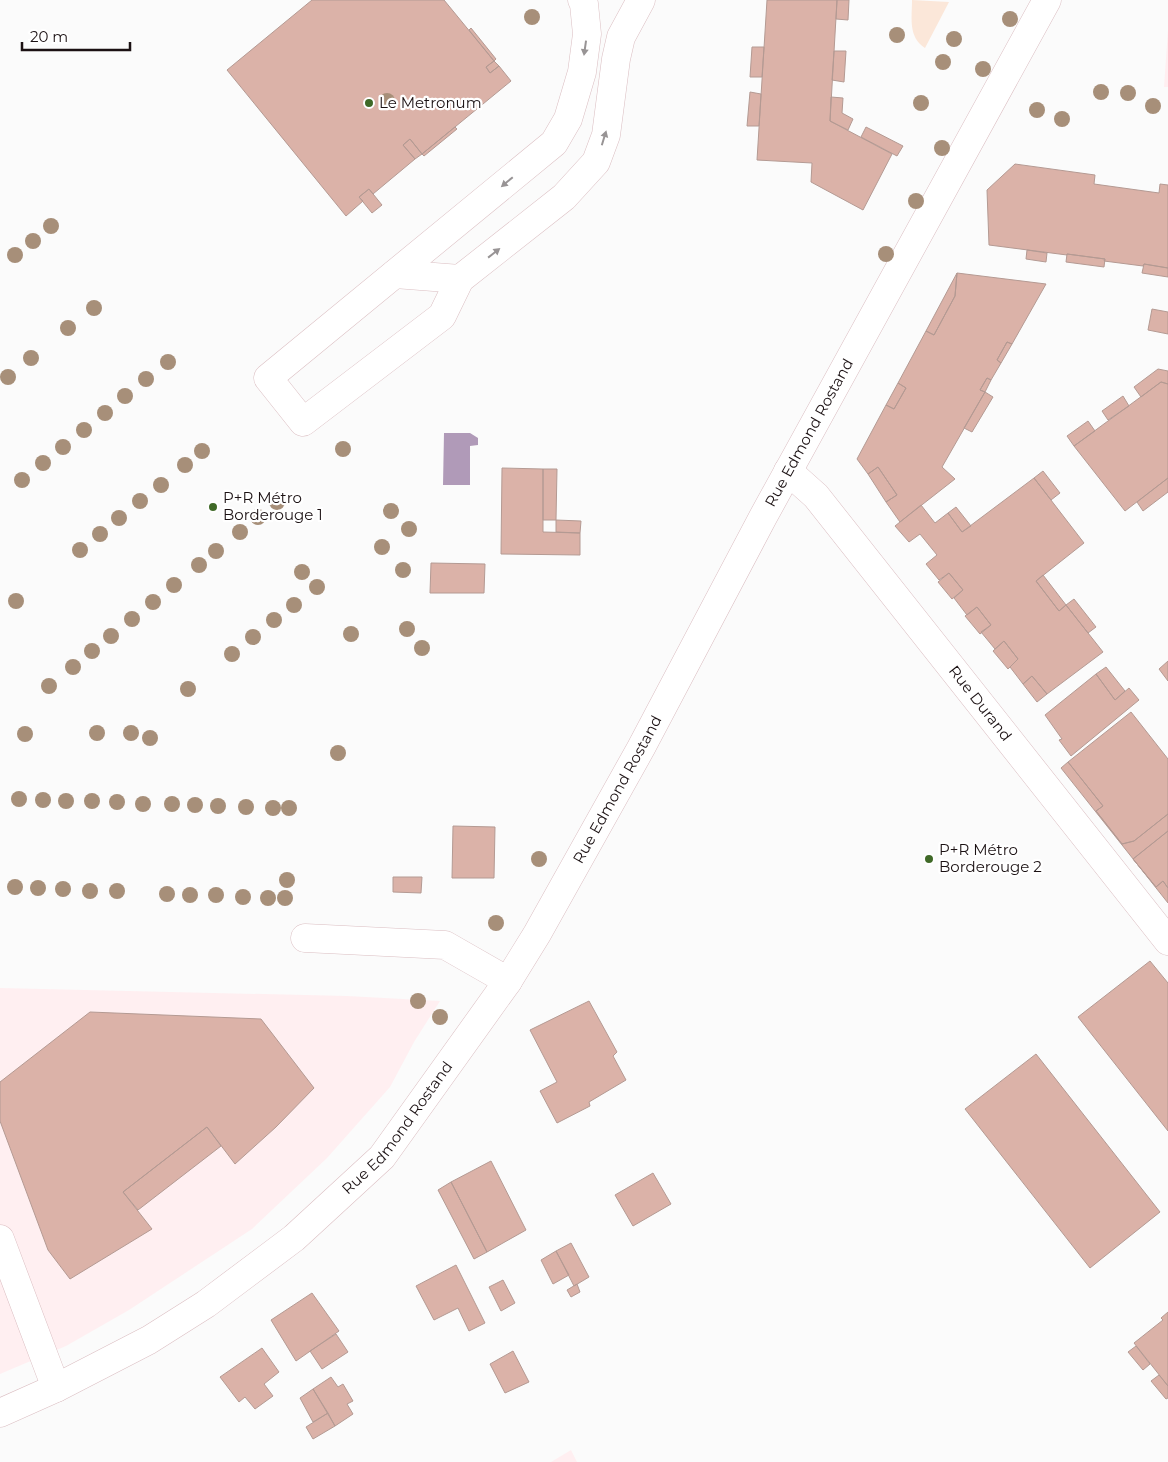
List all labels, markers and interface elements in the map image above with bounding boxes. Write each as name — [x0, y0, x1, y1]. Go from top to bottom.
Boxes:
scale bar — [22, 20, 130, 52]
text: 20 m — [30, 27, 68, 46]
one-way arrow — [581, 40, 589, 56]
place label: Le Metronum — [379, 93, 482, 112]
marker: Le Metronum — [363, 97, 375, 109]
one-way arrow — [601, 131, 609, 146]
one-way arrow — [501, 176, 513, 187]
one-way arrow — [487, 248, 501, 258]
street label: Rue Edmond Rostand — [760, 355, 857, 510]
place label: P+R Métro Borderouge 1 — [223, 488, 323, 524]
marker: P+R Métro Borderouge 1 — [207, 501, 219, 513]
street label: Rue Durand — [945, 662, 1016, 745]
street label: Rue Edmond Rostand — [568, 712, 665, 867]
place label: P+R Métro Borderouge 2 — [939, 840, 1042, 876]
marker: P+R Métro Borderouge 2 — [923, 853, 935, 865]
street label: Rue Edmond Rostand — [338, 1058, 456, 1198]

